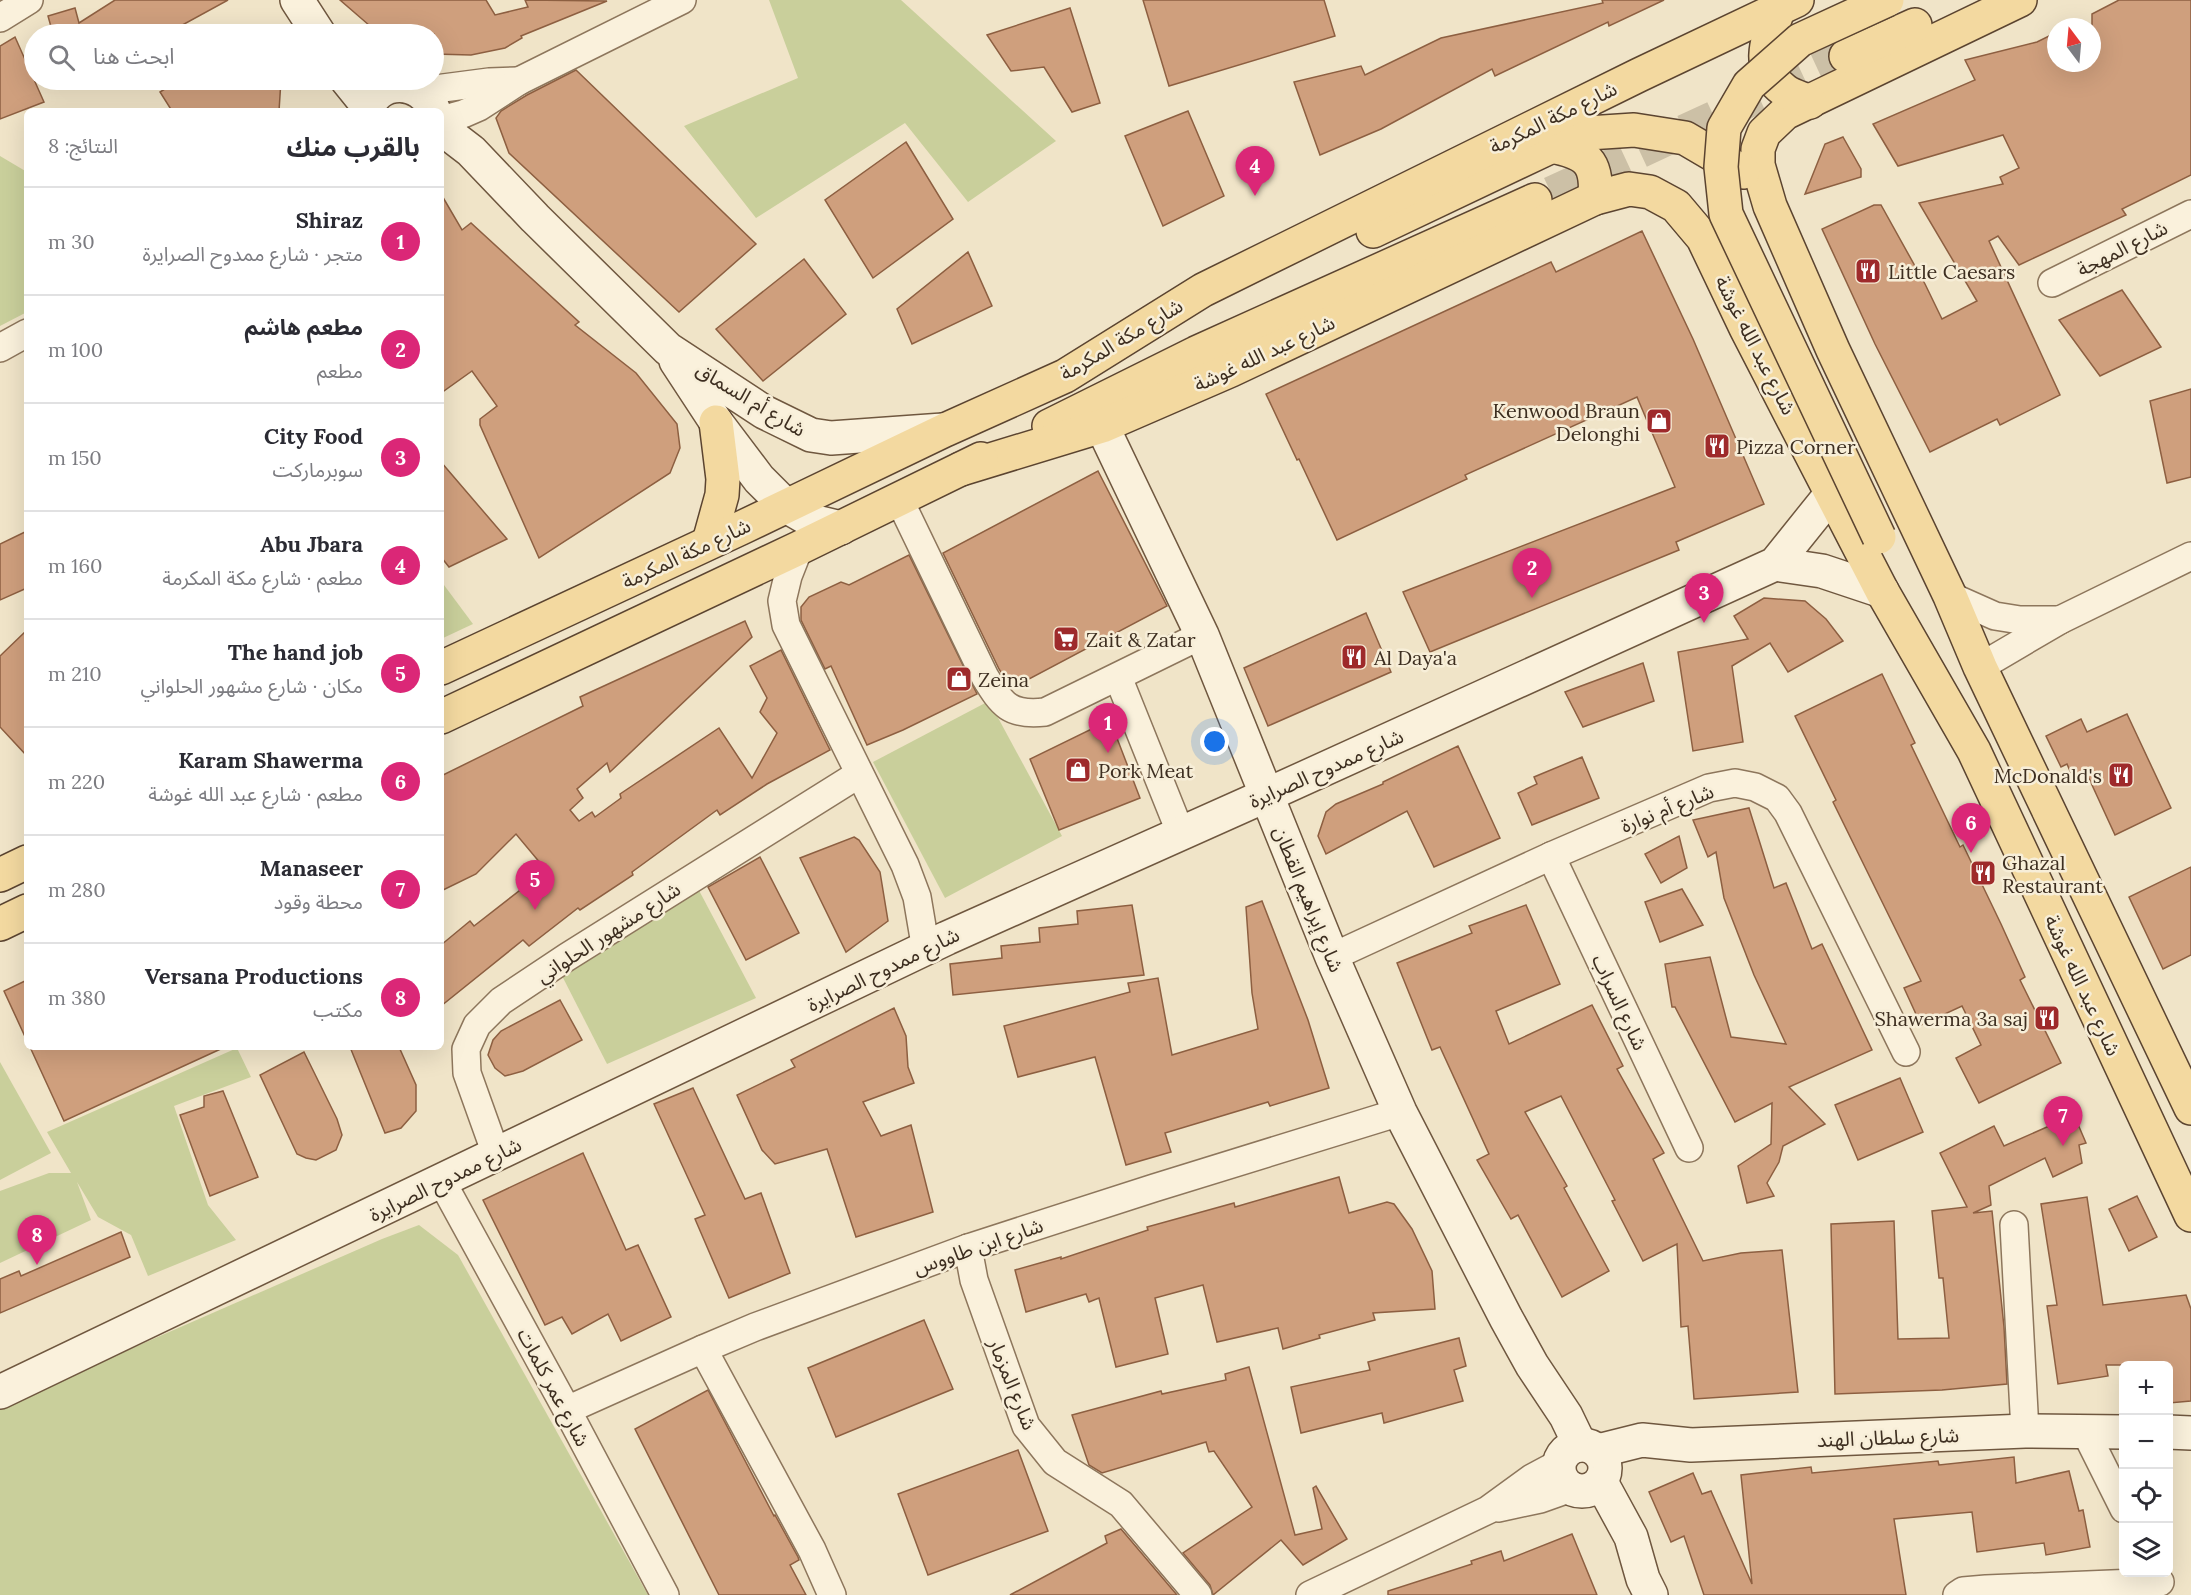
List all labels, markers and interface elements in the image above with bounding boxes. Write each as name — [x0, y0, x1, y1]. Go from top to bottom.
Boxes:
north arrow — [2047, 18, 2101, 72]
search box — [24, 24, 444, 90]
icon: search — [45, 41, 78, 74]
text: ابحث هنا — [93, 42, 175, 70]
street label: شارع مكة المكرمة — [1485, 75, 1622, 161]
text: بالقرب منك — [286, 130, 420, 163]
text: النتائج: 8 — [48, 133, 118, 158]
pin: 4 — [1236, 146, 1274, 196]
text: Shiraz — [296, 206, 363, 234]
street label: شارع المهجة — [2072, 215, 2173, 284]
text: 30 m — [48, 229, 95, 254]
text: 1 — [396, 229, 405, 254]
text: متجر · شارع ممدوح الصرايرة — [143, 241, 363, 266]
restaurant icon: Little Caesars — [1853, 256, 1883, 286]
place label: Little Caesars — [1888, 259, 2015, 284]
street label: شارع عبد الله غوشة — [1707, 271, 1802, 420]
street label: شارع مكة المكرمة — [1055, 293, 1189, 388]
street label: شارع عبد الله غوشة — [1189, 309, 1340, 399]
text: مطعم هاشم — [244, 313, 363, 341]
text: 100 m — [48, 337, 103, 362]
text: 2 — [395, 337, 406, 362]
street label: شارع أم السماق — [690, 356, 810, 444]
text: مطعم — [317, 358, 363, 383]
place label: Kenwood Braun Delonghi — [1493, 398, 1640, 446]
shop icon: Kenwood Braun Delonghi — [1644, 406, 1674, 436]
text: City Food — [264, 422, 363, 450]
restaurant icon: Pizza Corner — [1702, 431, 1732, 461]
place label: Pizza Corner — [1736, 434, 1856, 459]
text: 150 m — [48, 445, 102, 470]
text: 3 — [395, 445, 406, 470]
text: سوبرماركت — [272, 457, 363, 482]
street label: شارع مكة المكرمة — [618, 512, 755, 596]
text: Abu Jbara — [260, 530, 363, 558]
pin: 2 — [1512, 548, 1552, 598]
text: 160 m — [48, 553, 102, 578]
text: 4 — [395, 553, 406, 578]
text: مطعم · شارع مكة المكرمة — [162, 565, 363, 590]
pin: 3 — [1684, 574, 1724, 623]
supermarket icon: Zait & Zatar — [1051, 624, 1081, 654]
place label: Zait & Zatar — [1086, 627, 1196, 652]
text: The hand job — [228, 638, 363, 666]
restaurant icon: Al Daya'a — [1339, 642, 1369, 672]
place label: Al Daya'a — [1373, 645, 1457, 670]
text: 210 m — [48, 661, 102, 686]
text: 5 — [395, 661, 406, 686]
shop icon: Zeina — [944, 664, 974, 694]
place label: Zeina — [978, 667, 1029, 692]
text: مكان · شارع مشهور الحلواني — [140, 673, 363, 698]
pin: 1 — [1088, 704, 1128, 753]
street label: شارع ممدوح الصرايرة — [1245, 723, 1408, 816]
your location — [1200, 727, 1229, 756]
text: Karam Shawerma — [178, 746, 363, 774]
shop icon: Pork Meat — [1063, 755, 1093, 785]
place label: Pork Meat — [1098, 758, 1193, 783]
restaurant icon: McDonald's — [2106, 760, 2136, 790]
place label: McDonald's — [1994, 763, 2102, 788]
text: 220 m — [48, 769, 105, 794]
text: 6 — [395, 769, 406, 794]
street label: شارع أم نوارة — [1617, 778, 1718, 841]
text: مطعم · شارع عبد الله غوشة — [148, 781, 363, 806]
pin: 6 — [1952, 804, 1990, 853]
street label: شارع إبراهيم القطان — [1265, 822, 1350, 977]
place label: Ghazal Restaurant — [2002, 850, 2103, 898]
text: Manaseer — [260, 854, 363, 882]
restaurant icon: Ghazal Restaurant — [1968, 858, 1998, 888]
pin: 5 — [516, 860, 554, 910]
street label: شارع مشهور الحلواني — [531, 876, 687, 991]
text: 280 m — [48, 877, 106, 902]
text: 7 — [396, 877, 405, 902]
text: محطة وقود — [274, 889, 363, 914]
street label: شارع عبد الله غوشة — [2037, 910, 2127, 1061]
street label: شارع ممدوح الصرايرة — [803, 921, 965, 1019]
street label: شارع السراب — [1584, 950, 1653, 1055]
text: Versana Productions — [145, 962, 363, 990]
text: 380 m — [48, 985, 106, 1010]
text: 8 — [395, 985, 406, 1010]
text: مكتب — [313, 997, 363, 1022]
restaurant icon: Shawerma 3a saj — [2032, 1003, 2062, 1033]
place label: Shawerma 3a saj — [1874, 1006, 2028, 1031]
pin: 7 — [2044, 1096, 2082, 1146]
street label: شارع ممدوح الصرايرة — [365, 1131, 527, 1229]
street label: شارع ابن طاووس — [910, 1212, 1047, 1283]
pin: 8 — [18, 1216, 57, 1265]
street label: شارع عمر كلمات — [510, 1324, 596, 1452]
street label: شارع المزمار — [980, 1334, 1043, 1435]
map controls — [2119, 1361, 2173, 1577]
button: + — [2119, 1361, 2173, 1415]
button: − — [2119, 1415, 2173, 1469]
street label: شارع سلطان الهند — [1816, 1422, 1960, 1455]
button: locate — [2119, 1469, 2173, 1523]
button: layers — [2119, 1523, 2173, 1577]

